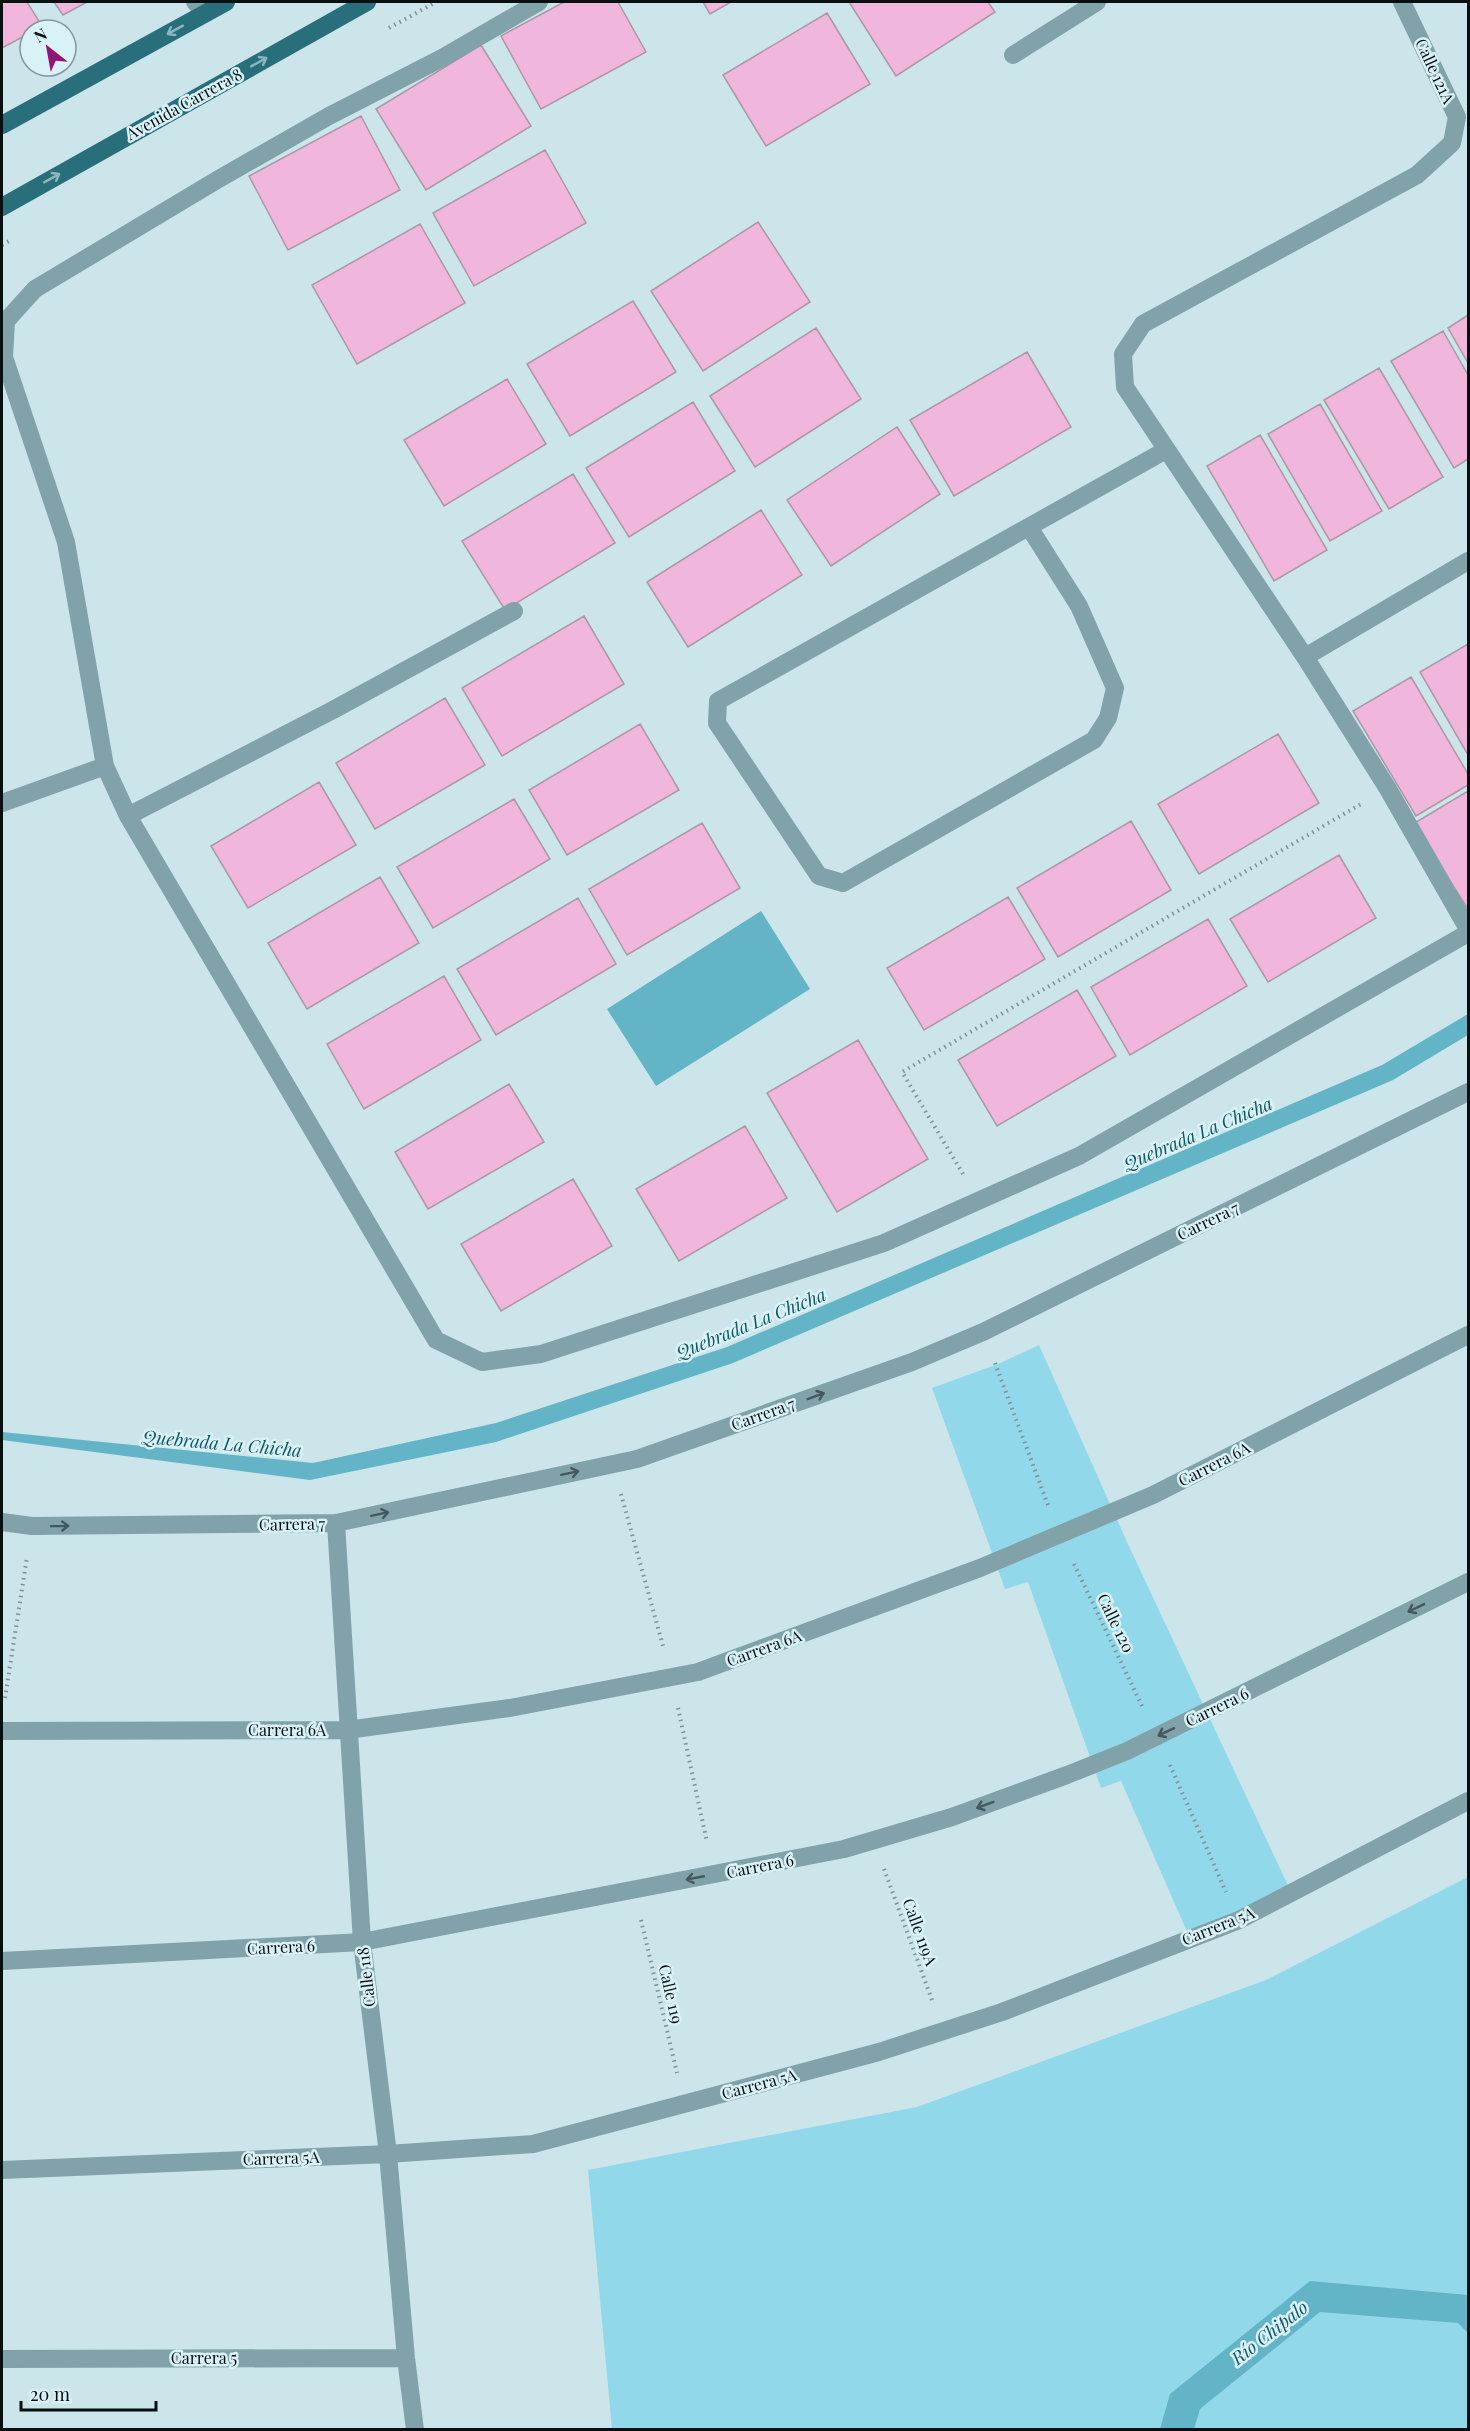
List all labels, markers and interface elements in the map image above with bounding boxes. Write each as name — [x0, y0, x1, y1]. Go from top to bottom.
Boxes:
north arrow — [18, 18, 78, 78]
text: N — [30, 23, 51, 47]
one-way arrow — [167, 24, 184, 36]
street label: Calle 121A — [1411, 35, 1460, 108]
one-way arrow — [250, 56, 267, 68]
street label: Avenida Carrera 8 — [121, 63, 245, 145]
one-way arrow — [43, 172, 61, 183]
water label: Quebrada La Chicha — [1118, 1091, 1276, 1176]
street label: Carrera 7 — [1173, 1196, 1243, 1245]
water label: Quebrada La Chicha — [671, 1282, 829, 1365]
one-way arrow — [806, 1389, 825, 1400]
street label: Carrera 7 — [728, 1392, 798, 1435]
water label: Quebrada La Chicha — [140, 1424, 303, 1462]
street label: Carrera 6A — [1174, 1436, 1254, 1491]
one-way arrow — [560, 1467, 580, 1478]
one-way arrow — [369, 1508, 389, 1519]
street label: Carrera 7 — [259, 1512, 326, 1535]
one-way arrow — [49, 1520, 69, 1532]
street label: Calle 120 — [1093, 1590, 1140, 1656]
one-way arrow — [1408, 1603, 1426, 1614]
street label: Carrera 6A — [723, 1624, 805, 1671]
street label: Carrera 6 — [1182, 1682, 1252, 1731]
street label: Carrera 6A — [248, 1719, 327, 1740]
one-way arrow — [1157, 1726, 1175, 1738]
one-way arrow — [976, 1800, 995, 1811]
street label: Carrera 6 — [724, 1849, 795, 1882]
one-way arrow — [686, 1873, 705, 1884]
street label: Calle 119A — [899, 1895, 943, 1969]
street label: Carrera 5A — [1178, 1901, 1258, 1950]
street label: Carrera 6 — [246, 1934, 316, 1959]
street label: Calle 118 — [351, 1946, 380, 2008]
street label: Calle 119 — [655, 1962, 688, 2026]
street label: Carrera 5A — [719, 2063, 799, 2104]
street label: Carrera 5A — [242, 2146, 321, 2169]
water label: Río Chipalo — [1225, 2295, 1313, 2370]
street label: Carrera 5 — [171, 2347, 237, 2368]
scale bar — [21, 2374, 156, 2412]
text: 20 m — [30, 2382, 70, 2406]

